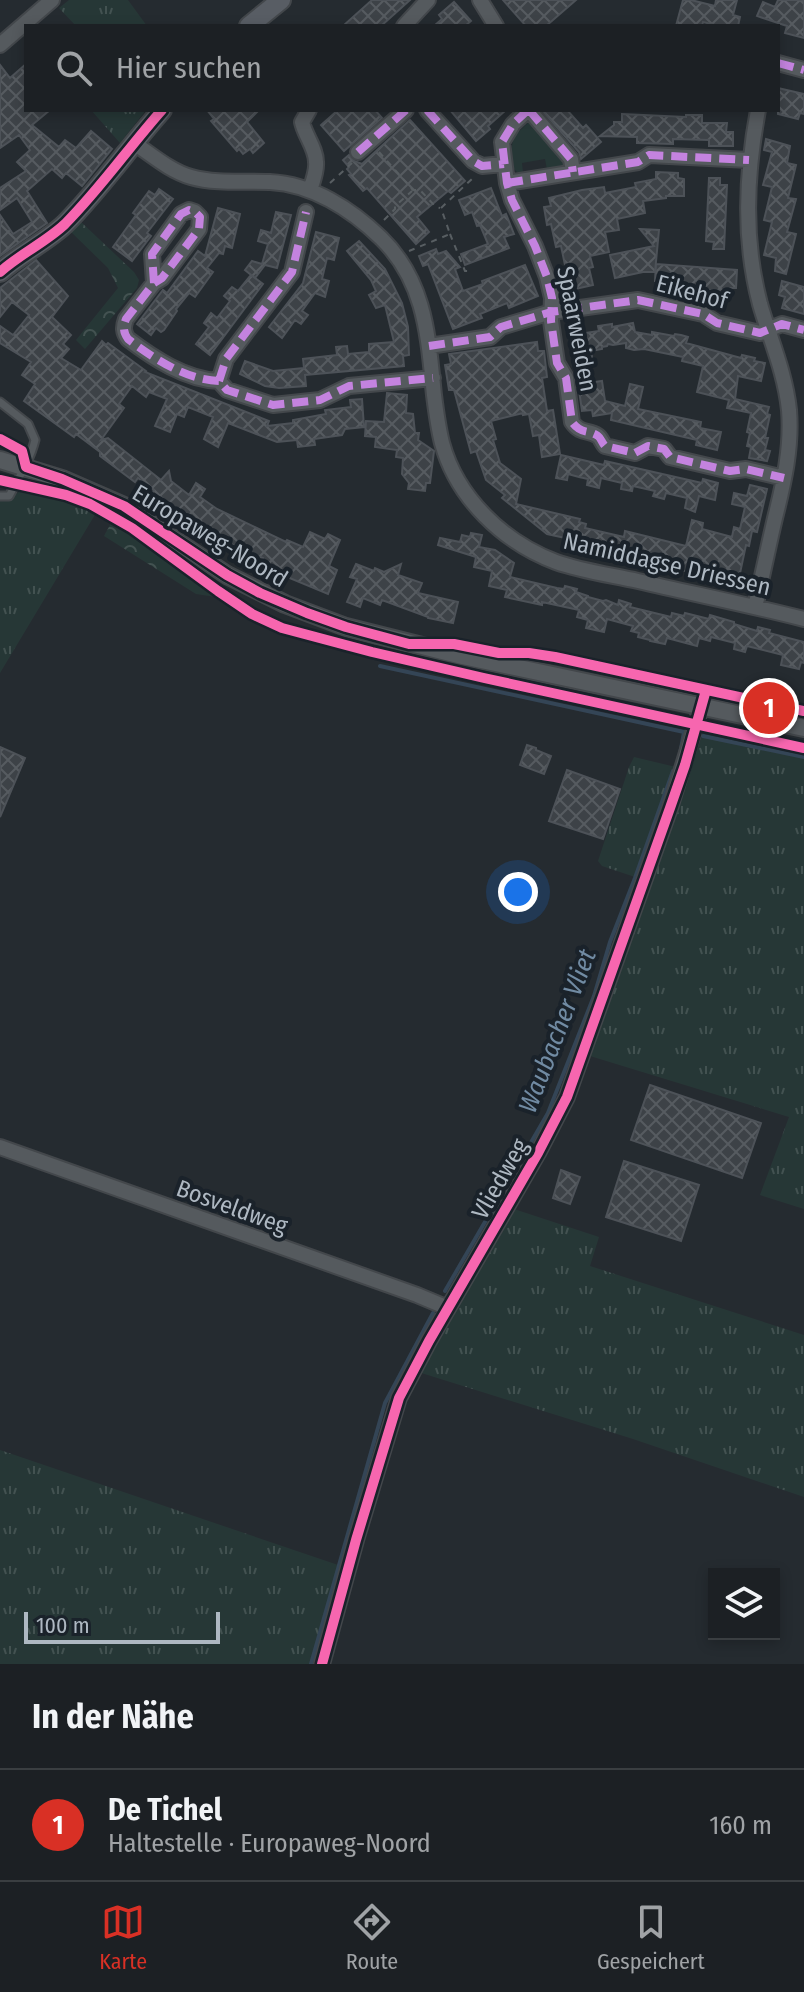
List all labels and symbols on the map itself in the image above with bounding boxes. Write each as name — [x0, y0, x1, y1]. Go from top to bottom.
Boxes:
street label: Spaarweiden — [551, 264, 603, 394]
street label: Eikehof — [653, 269, 732, 315]
street label: Europaweg-Noord — [127, 479, 293, 593]
street label: Namiddagse Driessen — [561, 527, 773, 601]
pin: 1 — [743, 678, 795, 738]
your location — [498, 872, 538, 912]
water label: Waubacher Vliet — [512, 945, 603, 1117]
street label: Vliedweg — [466, 1133, 535, 1224]
street label: Bosveldweg — [173, 1174, 292, 1240]
scale bar — [24, 1608, 220, 1644]

